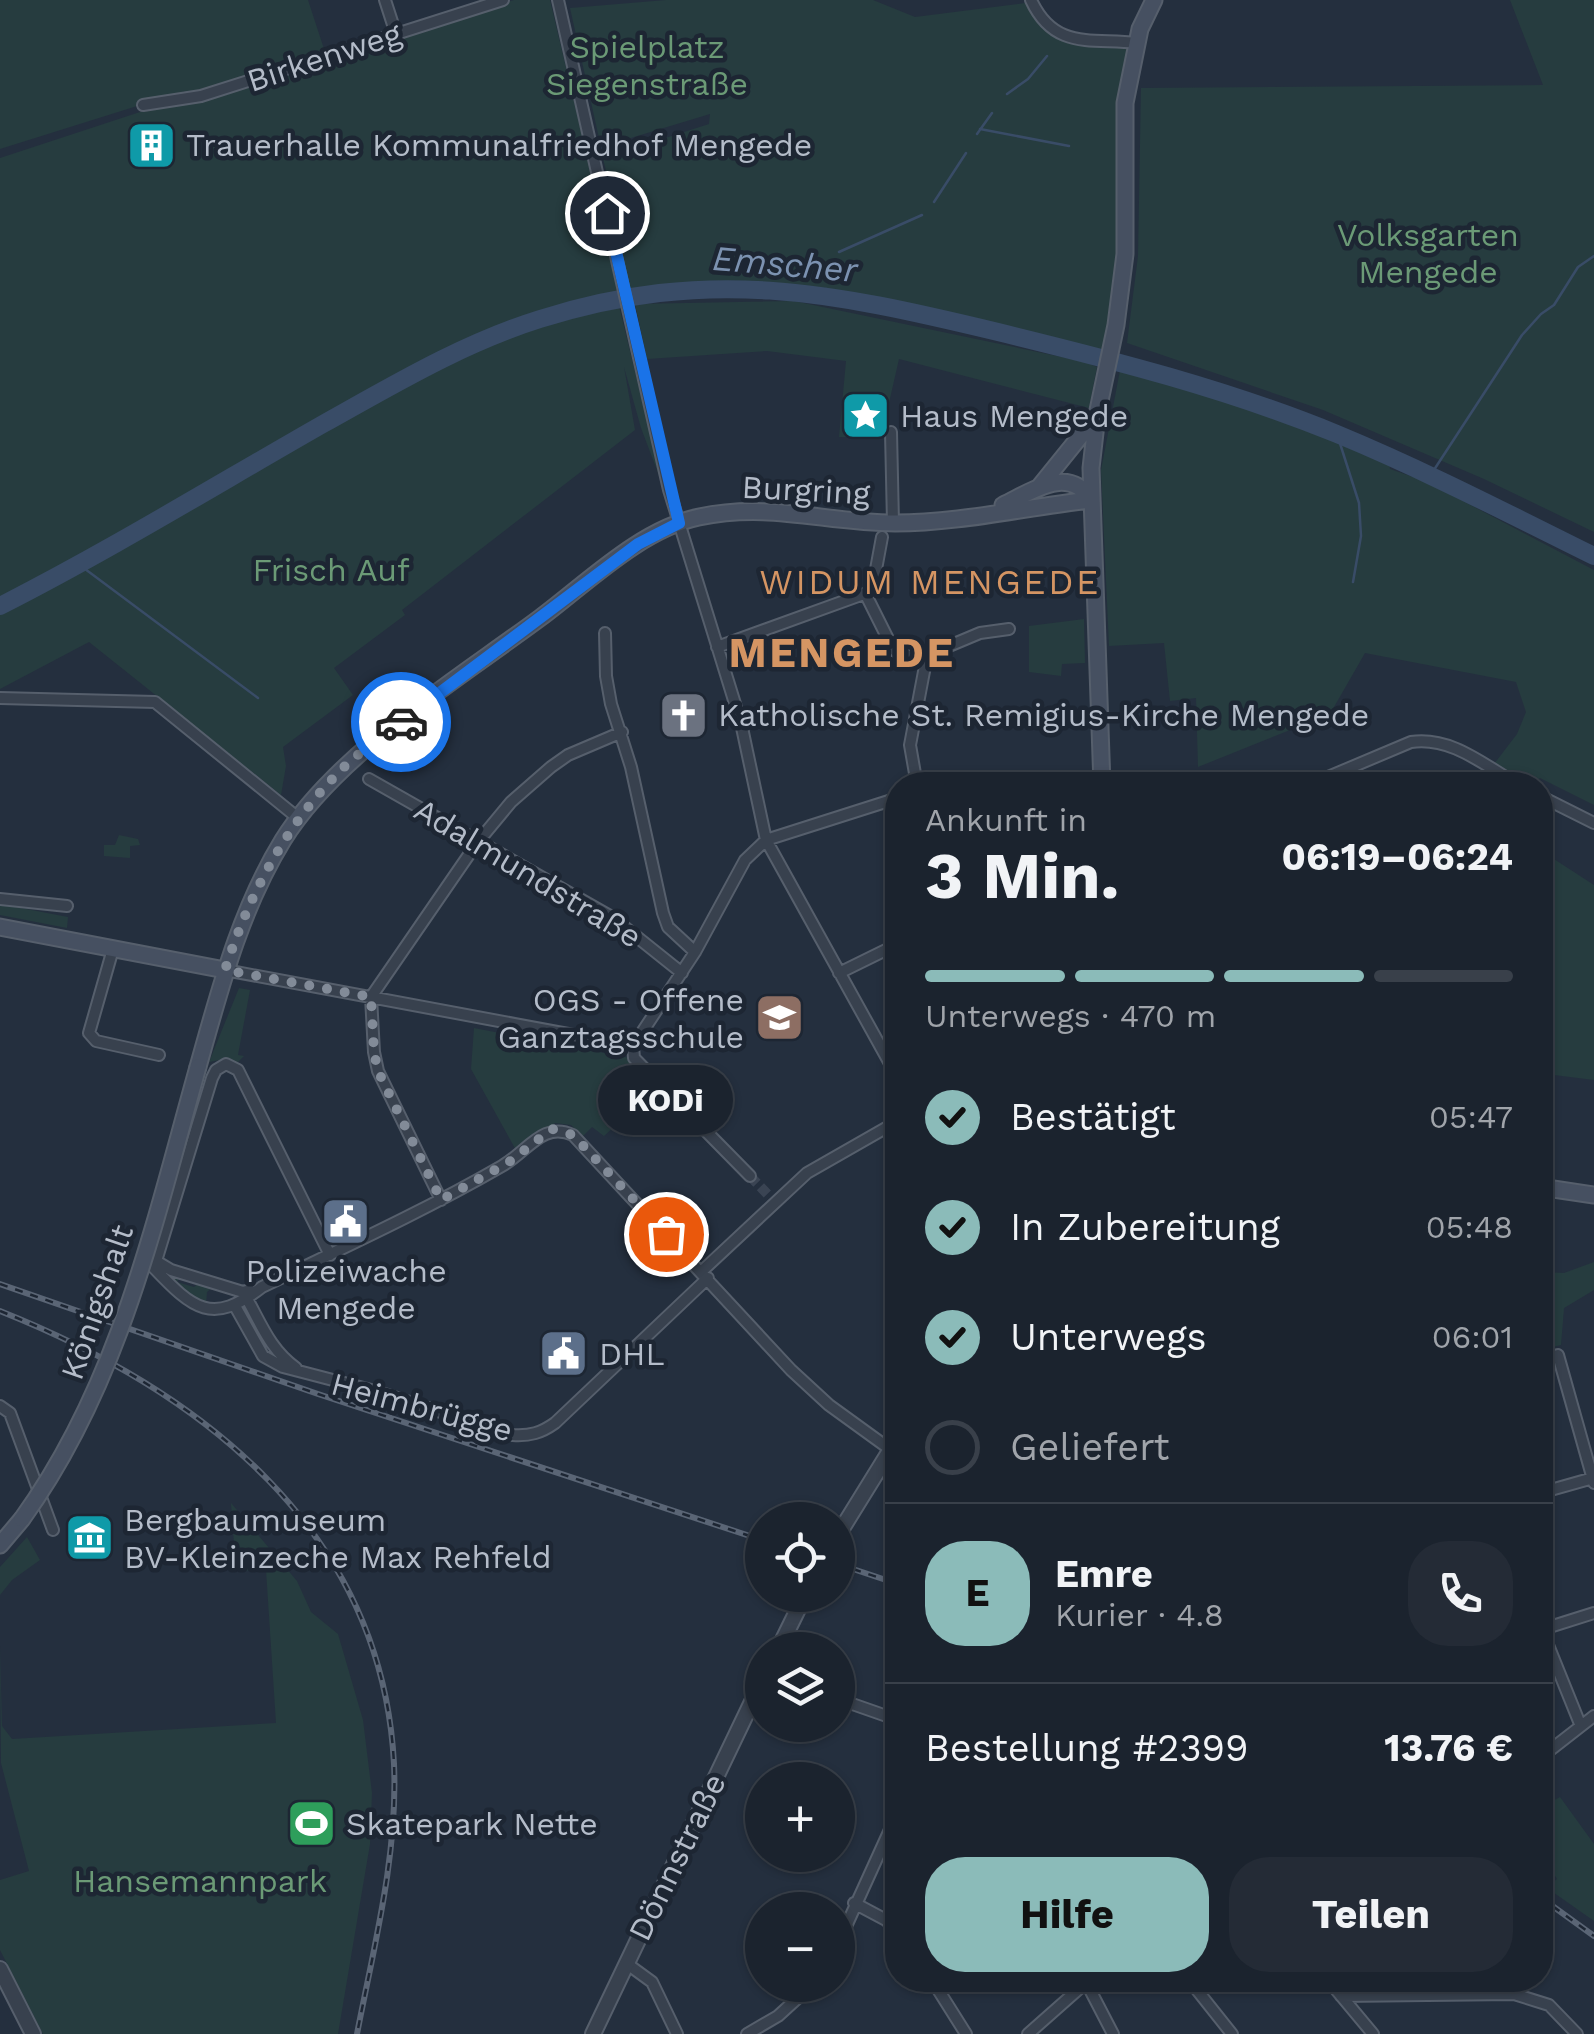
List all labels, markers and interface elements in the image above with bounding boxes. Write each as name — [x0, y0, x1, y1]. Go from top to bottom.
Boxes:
street label: Birkenweg — [242, 14, 407, 100]
park label: Spielplatz Siegenstraße — [546, 28, 748, 103]
building icon: Trauerhalle Kommunalfriedhof Mengede — [125, 119, 177, 171]
place label: Trauerhalle Kommunalfriedhof Mengede — [186, 126, 812, 164]
pin — [565, 171, 650, 256]
icon: home — [580, 186, 635, 241]
park label: Volksgarten Mengede — [1337, 216, 1519, 291]
water label: Emscher — [711, 237, 861, 291]
place icon: Haus Mengede — [839, 390, 891, 442]
place label: Haus Mengede — [900, 397, 1128, 435]
street label: Burgring — [741, 468, 872, 512]
park label: Frisch Auf — [252, 551, 410, 589]
district label: WIDUM MENGEDE — [759, 561, 1101, 603]
district label: MENGEDE — [729, 628, 955, 677]
courier — [351, 672, 451, 772]
church icon: Katholische St. Remigius-Kirche Mengede — [657, 689, 709, 741]
icon: car — [374, 695, 429, 750]
place label: Katholische St. Remigius-Kirche Mengede — [718, 696, 1369, 734]
street label: Adalmundstraße — [408, 790, 648, 956]
text: Ankunft in — [925, 801, 1087, 839]
text: 06:19–06:24 — [1281, 835, 1513, 879]
text: 3 Min. — [925, 838, 1119, 914]
place label: OGS - Offene Ganztagsschule — [498, 981, 744, 1056]
school or university icon: OGS - Offene Ganztagsschule — [753, 992, 805, 1044]
text: Unterwegs · 470 m — [925, 997, 1216, 1035]
callout: KODi — [598, 1064, 734, 1134]
text: KODi — [627, 1081, 704, 1119]
icon: check — [925, 1090, 980, 1145]
text: Bestätigt — [1010, 1095, 1176, 1139]
text: 05:47 — [1429, 1098, 1513, 1136]
pin — [624, 1192, 709, 1277]
public building icon: Polizeiwache Mengede — [320, 1195, 372, 1247]
icon: check — [925, 1200, 980, 1255]
text: In Zubereitung — [1010, 1205, 1280, 1249]
icon: bag — [639, 1207, 694, 1262]
text: 05:48 — [1426, 1208, 1513, 1246]
street label: Königshalt — [53, 1219, 141, 1385]
place label: Polizeiwache Mengede — [245, 1252, 447, 1327]
icon: check — [925, 1310, 980, 1365]
text: Unterwegs — [1010, 1315, 1207, 1359]
text: 06:01 — [1432, 1318, 1513, 1356]
public building icon: DHL — [538, 1328, 590, 1380]
place label: DHL — [599, 1335, 665, 1373]
street label: Heimbrügge — [327, 1365, 517, 1449]
text: Geliefert — [1010, 1425, 1170, 1469]
place label: Bergbaumuseum BV-Kleinzeche Max Rehfeld — [124, 1501, 552, 1576]
map controls — [745, 1502, 855, 2002]
button: locate — [745, 1502, 855, 1612]
museum icon: Bergbaumuseum BV-Kleinzeche Max Rehfeld — [63, 1512, 115, 1564]
button: phone — [1408, 1541, 1513, 1646]
text: Emre — [1055, 1552, 1153, 1596]
text: E — [966, 1571, 989, 1615]
text: Kurier · 4.8 — [1055, 1596, 1224, 1634]
button: layers — [745, 1632, 855, 1742]
text: Bestellung #2399 — [925, 1726, 1249, 1770]
text: 13.76 € — [1384, 1726, 1513, 1770]
button: + — [745, 1762, 855, 1872]
street label: Dönnstraße — [620, 1767, 734, 1947]
sports icon: Skatepark Nette — [285, 1798, 337, 1850]
place label: Skatepark Nette — [346, 1805, 598, 1843]
button: Hilfe — [925, 1857, 1209, 1972]
button: Teilen — [1229, 1857, 1513, 1972]
park label: Hansemannpark — [73, 1862, 327, 1900]
button: − — [745, 1892, 855, 2002]

